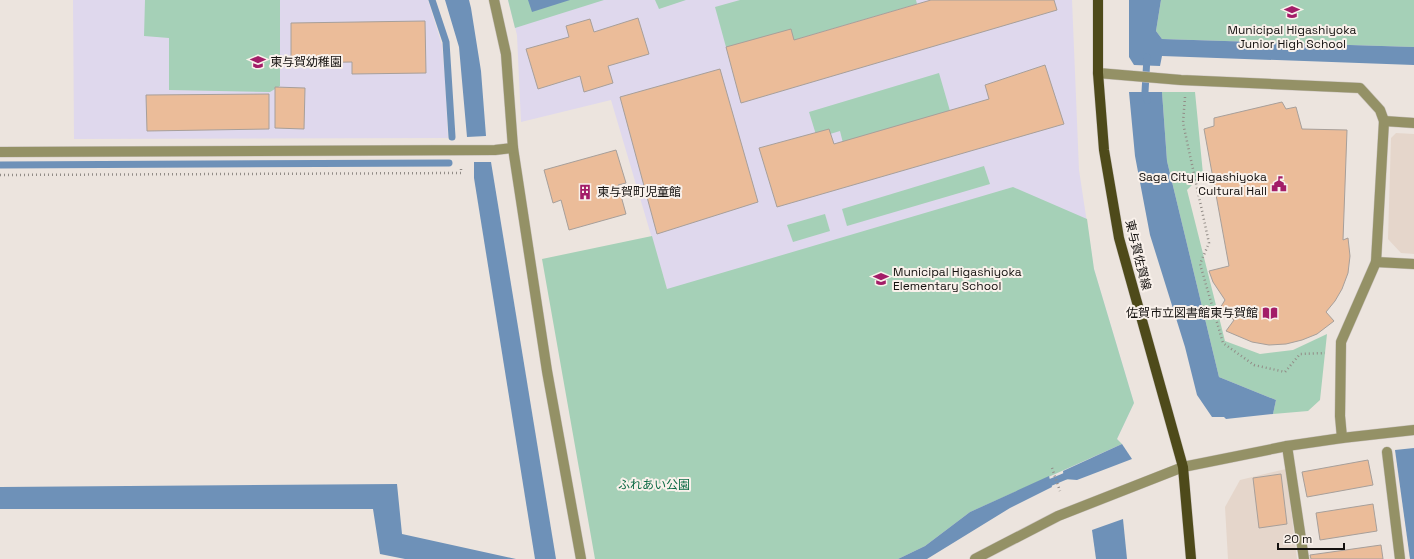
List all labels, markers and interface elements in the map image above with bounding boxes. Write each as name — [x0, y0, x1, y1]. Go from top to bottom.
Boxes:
school or university icon: Municipal Higashiyoka Junior High School — [1283, 3, 1301, 21]
place label: Municipal Higashiyoka Junior High School — [1228, 22, 1356, 52]
school or university icon: 東与賀幼稚園 — [249, 53, 267, 71]
place label: 東与賀幼稚園 — [270, 54, 342, 70]
place label: Saga City Higashiyoka Cultural Hall — [1139, 169, 1267, 199]
public building icon: Saga City Higashiyoka Cultural Hall — [1270, 175, 1288, 193]
building icon: 東与賀町児童館 — [576, 183, 594, 201]
place label: 東与賀町児童館 — [597, 184, 681, 200]
street label: 東与賀佐賀線 — [1122, 218, 1154, 292]
place label: Municipal Higashiyoka Elementary School — [893, 264, 1022, 294]
school or university icon: Municipal Higashiyoka Elementary School — [872, 270, 890, 288]
library icon: 佐賀市立図書館東与賀館 — [1261, 304, 1279, 322]
place label: 佐賀市立図書館東与賀館 — [1126, 305, 1258, 321]
park label: ふれあい公園 — [618, 477, 690, 493]
scale bar — [1278, 525, 1344, 551]
text: 20 m — [1284, 531, 1312, 547]

